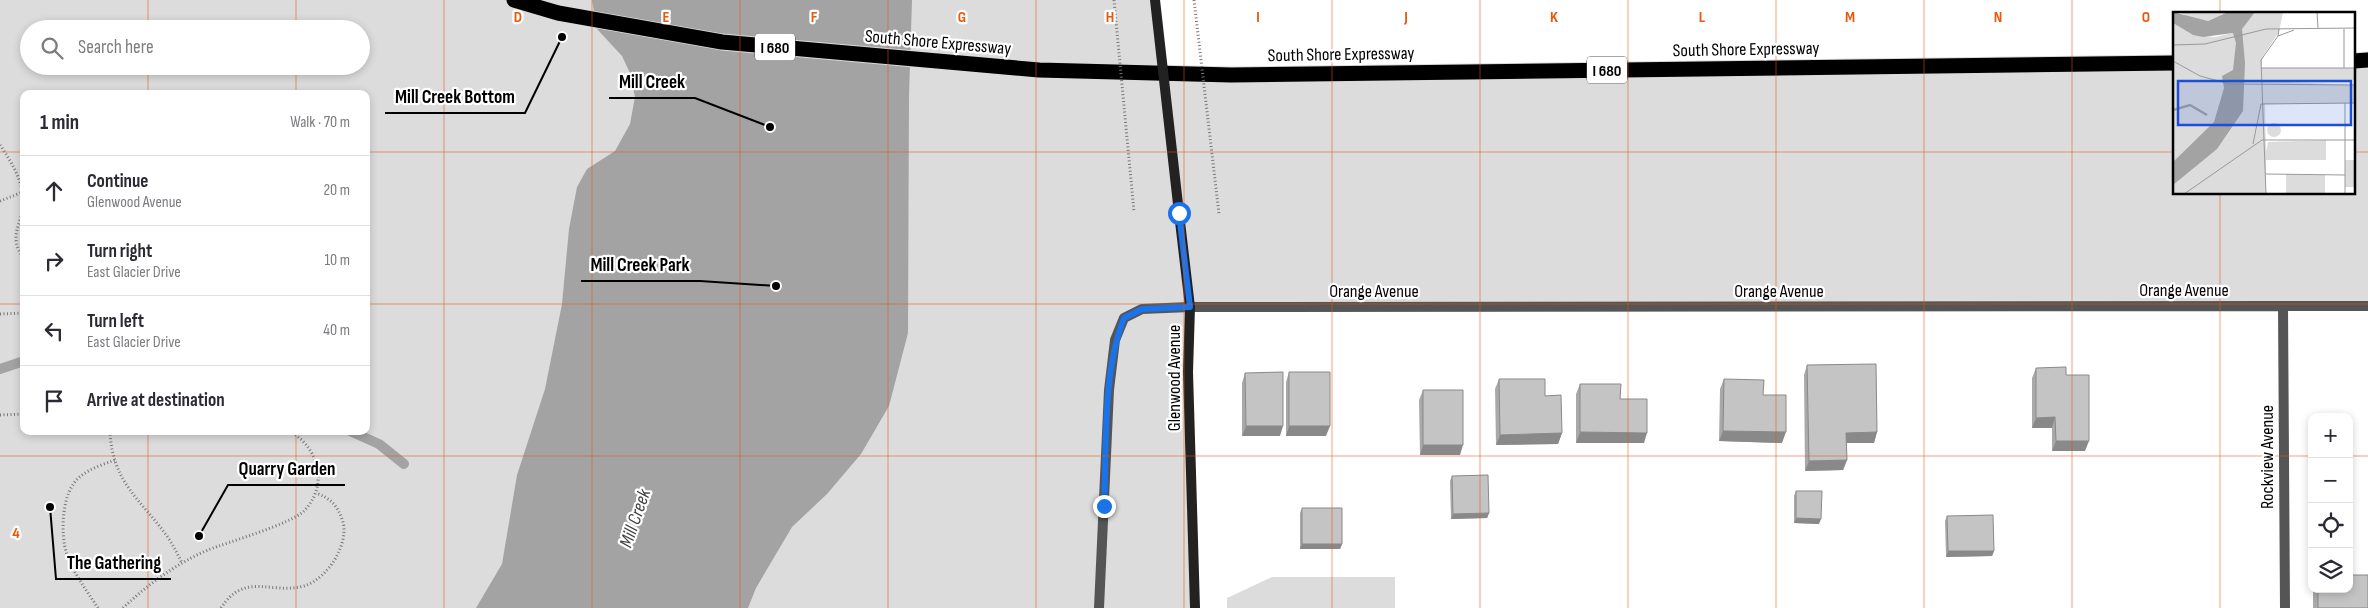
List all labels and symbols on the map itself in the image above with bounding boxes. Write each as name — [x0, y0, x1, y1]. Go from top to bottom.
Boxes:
text: D — [514, 8, 522, 27]
text: E — [663, 8, 670, 27]
text: F — [811, 8, 818, 27]
text: G — [958, 8, 966, 27]
text: H — [1106, 8, 1114, 27]
text: I — [1256, 8, 1260, 27]
text: J — [1403, 8, 1408, 27]
text: K — [1550, 8, 1558, 27]
text: L — [1699, 8, 1706, 27]
text: M — [1845, 8, 1855, 27]
text: N — [1994, 8, 2002, 27]
text: O — [2142, 8, 2150, 27]
inset map — [2173, 12, 2356, 195]
street label: South Shore Expressway — [864, 26, 1012, 59]
road number: I 680 — [755, 34, 795, 61]
street label: South Shore Expressway — [1672, 38, 1820, 61]
street label: South Shore Expressway — [1267, 43, 1415, 66]
road number: I 680 — [1587, 56, 1627, 84]
callout: Mill Creek — [609, 64, 695, 98]
text: Mill Creek — [619, 71, 685, 94]
callout: Mill Creek Bottom — [385, 79, 525, 113]
text: Mill Creek Bottom — [395, 86, 515, 109]
route start — [1168, 202, 1191, 225]
callout: Mill Creek Park — [581, 247, 700, 281]
text: Mill Creek Park — [590, 254, 690, 277]
street label: Orange Avenue — [2139, 280, 2229, 301]
street label: Orange Avenue — [1329, 281, 1419, 302]
street label: Orange Avenue — [1734, 281, 1824, 302]
street label: Glenwood Avenue — [1164, 325, 1185, 431]
street label: Rockview Avenue — [2257, 405, 2278, 509]
callout: Quarry Garden — [228, 451, 345, 485]
text: Quarry Garden — [239, 458, 335, 481]
water label: Mill Creek — [615, 485, 656, 551]
route end — [1093, 495, 1116, 518]
text: 4 — [12, 524, 20, 543]
callout: The Gathering — [56, 545, 171, 579]
text: The Gathering — [67, 552, 161, 575]

